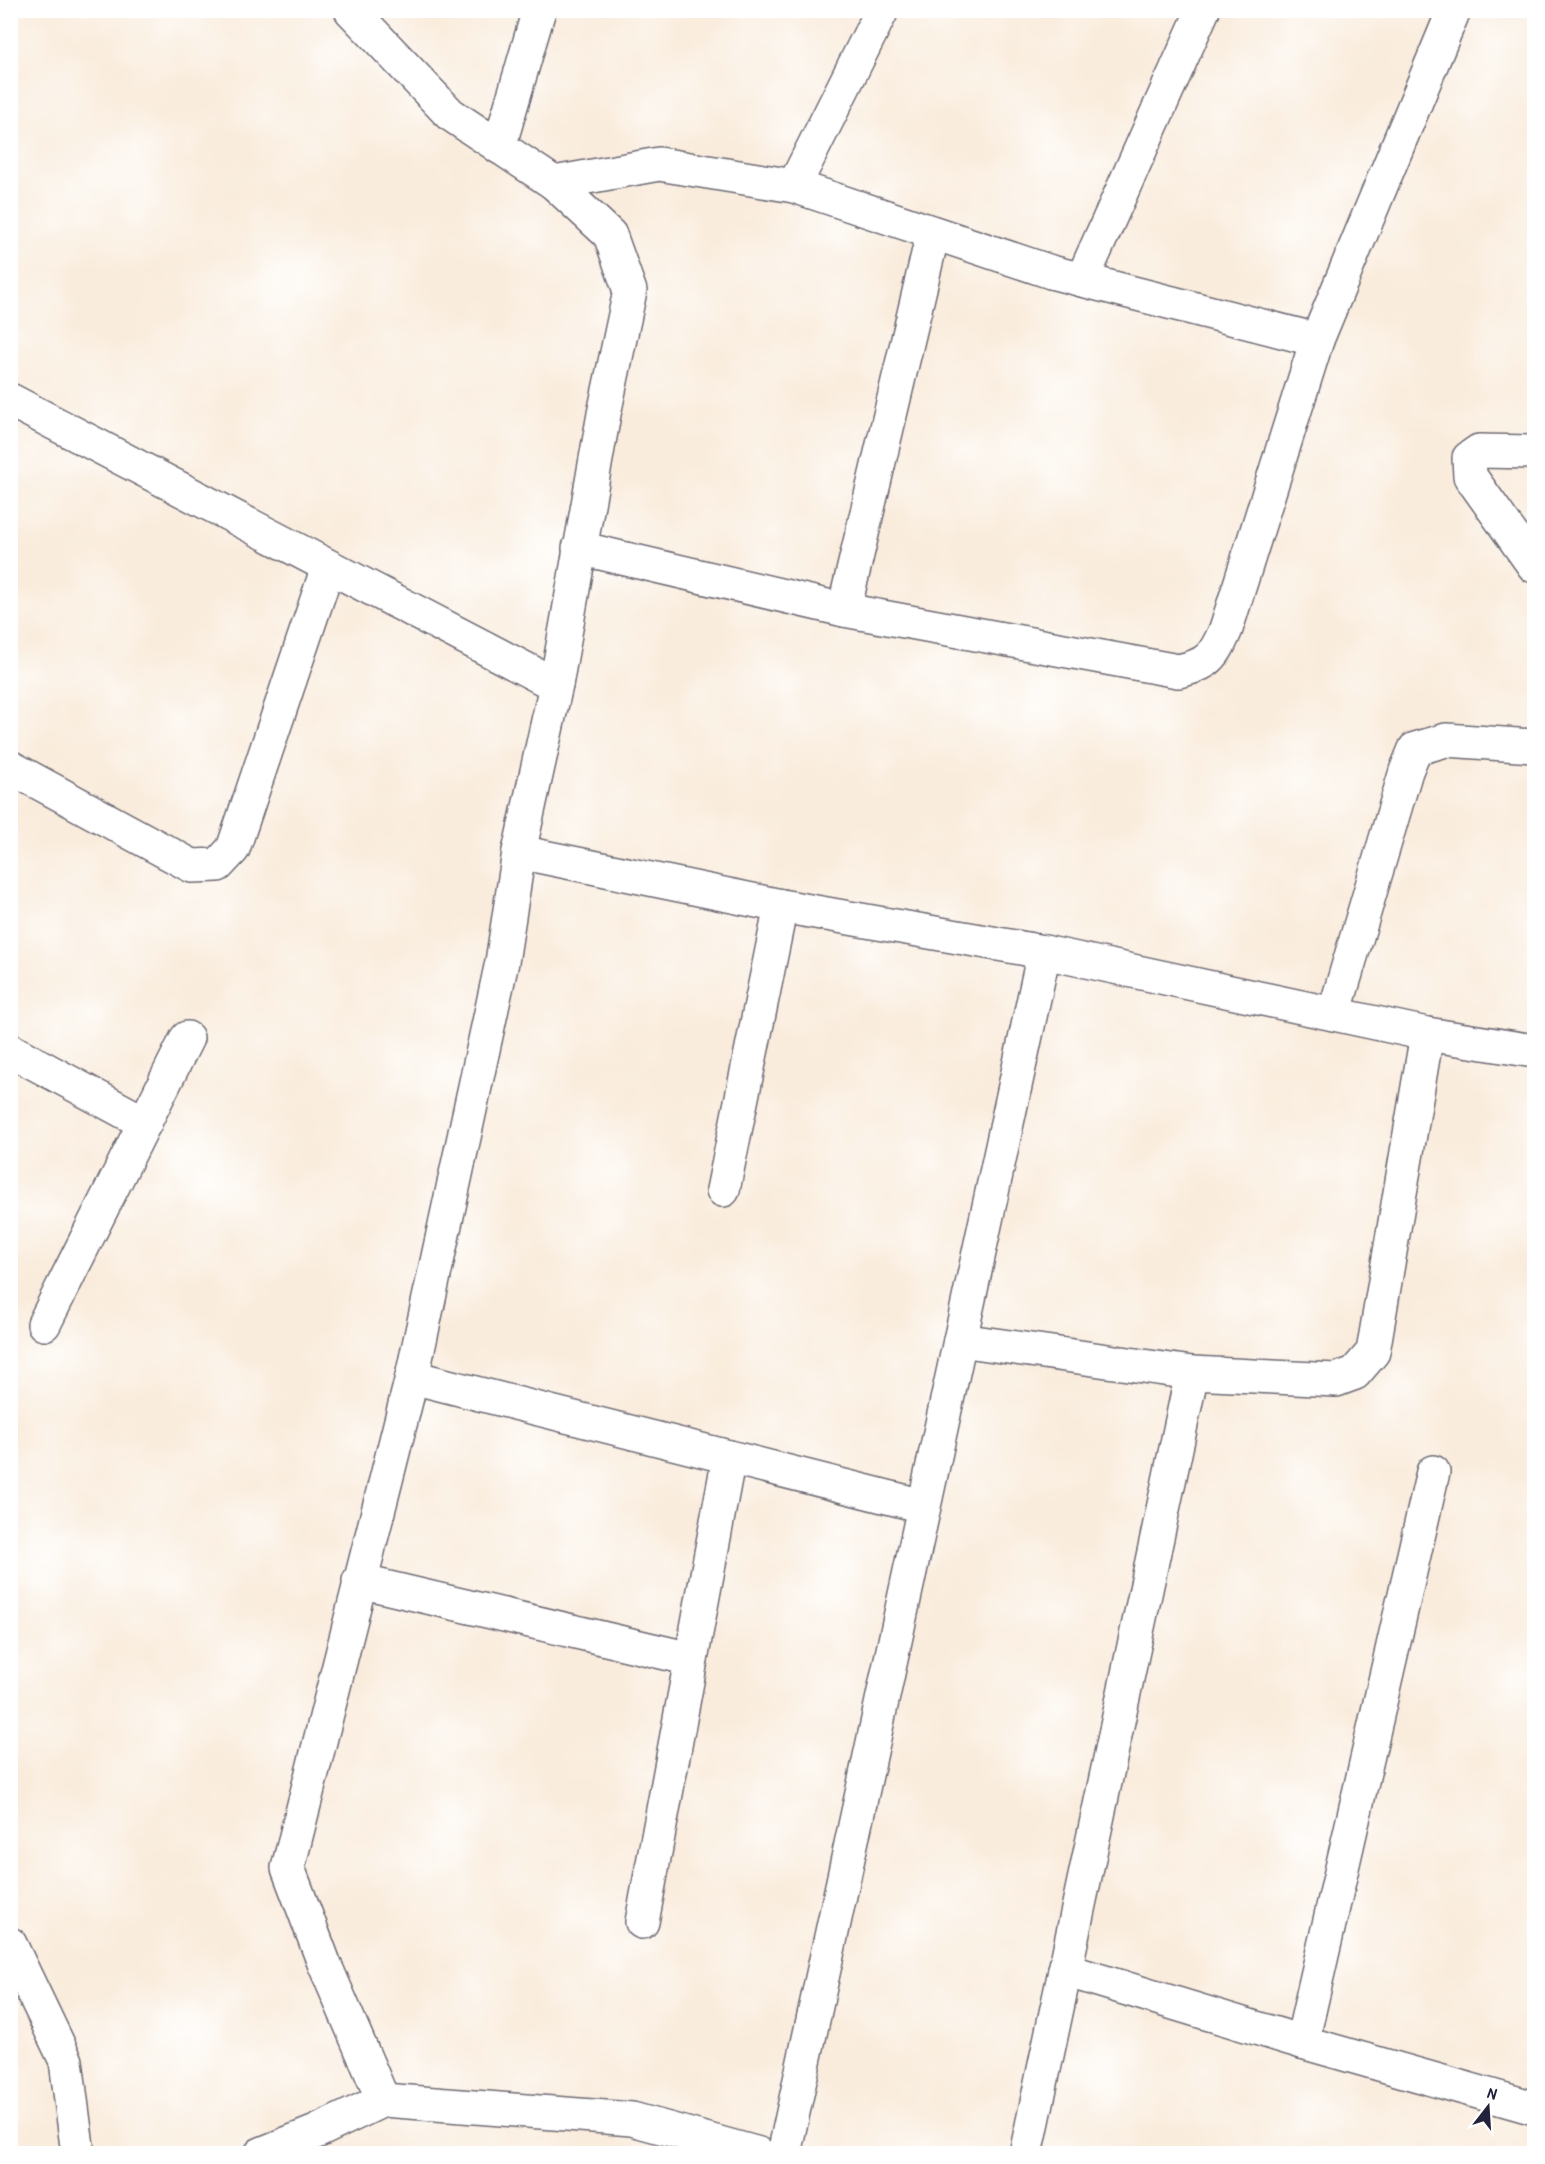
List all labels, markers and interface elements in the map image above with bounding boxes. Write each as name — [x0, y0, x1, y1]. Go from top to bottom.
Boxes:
north arrow — [1458, 2077, 1518, 2137]
text: N — [1485, 2081, 1500, 2105]

